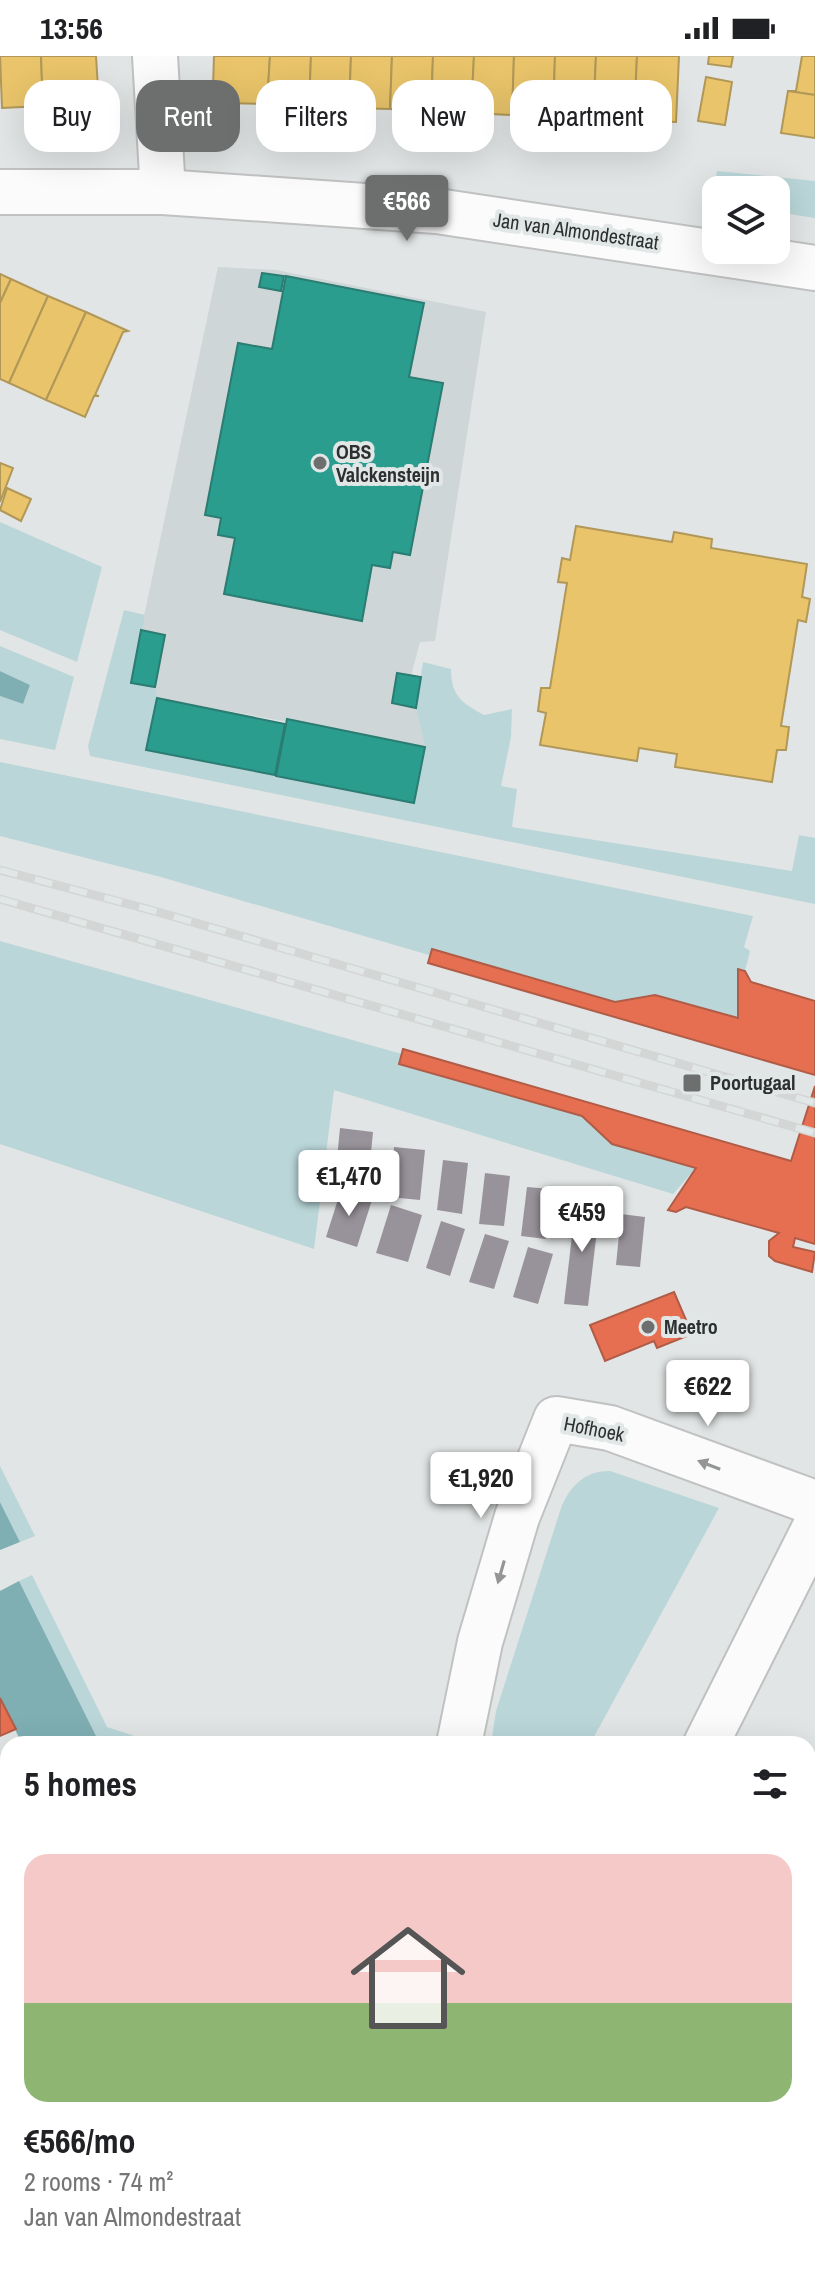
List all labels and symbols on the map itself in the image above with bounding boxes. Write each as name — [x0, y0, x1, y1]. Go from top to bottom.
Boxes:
pin: €566 — [360, 175, 454, 243]
street label: Jan van Almondestraat — [492, 206, 661, 256]
place label: OBS Valckensteijn — [336, 438, 440, 488]
marker: OBS Valckensteijn — [311, 454, 329, 472]
place label: Poortugaal — [710, 1069, 796, 1096]
marker: Poortugaal — [681, 1072, 703, 1094]
pin: €1,470 — [284, 1150, 414, 1218]
pin: €459 — [535, 1186, 629, 1254]
place label: Meetro — [664, 1313, 718, 1340]
marker: Meetro — [639, 1318, 657, 1336]
pin: €622 — [661, 1360, 755, 1428]
street label: Hofhoek — [562, 1409, 627, 1448]
pin: €1,920 — [416, 1452, 546, 1520]
one-way arrow — [697, 1458, 721, 1471]
one-way arrow — [494, 1561, 507, 1585]

